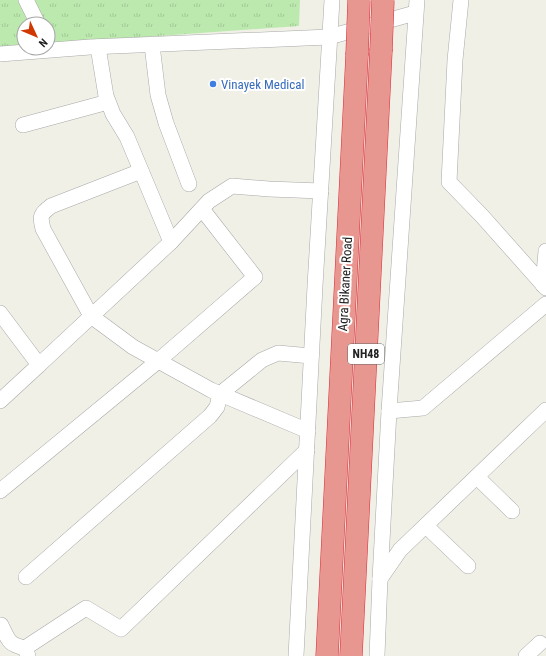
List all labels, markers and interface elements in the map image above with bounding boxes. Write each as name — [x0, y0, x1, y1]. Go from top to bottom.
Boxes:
north arrow — [16, 16, 56, 56]
text: N — [36, 36, 50, 50]
place label: Vinayek Medical — [221, 77, 305, 92]
marker: Vinayek Medical — [208, 79, 218, 89]
street label: Agra Bikaner Road — [335, 236, 355, 332]
road number: NH48 — [348, 344, 384, 364]

